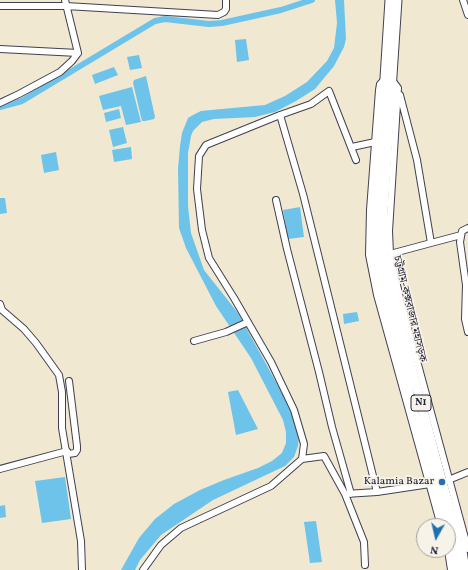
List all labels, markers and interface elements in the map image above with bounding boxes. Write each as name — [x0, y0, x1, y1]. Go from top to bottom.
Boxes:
street label: চট্টগ্রাম-কক্সবাজার মহাসড়ক — [389, 254, 429, 364]
road number: N1 — [411, 395, 431, 411]
place label: Kalamia Bazar — [364, 475, 434, 489]
marker: Kalamia Bazar — [437, 477, 447, 487]
north arrow — [416, 518, 456, 558]
text: N — [429, 541, 439, 557]

